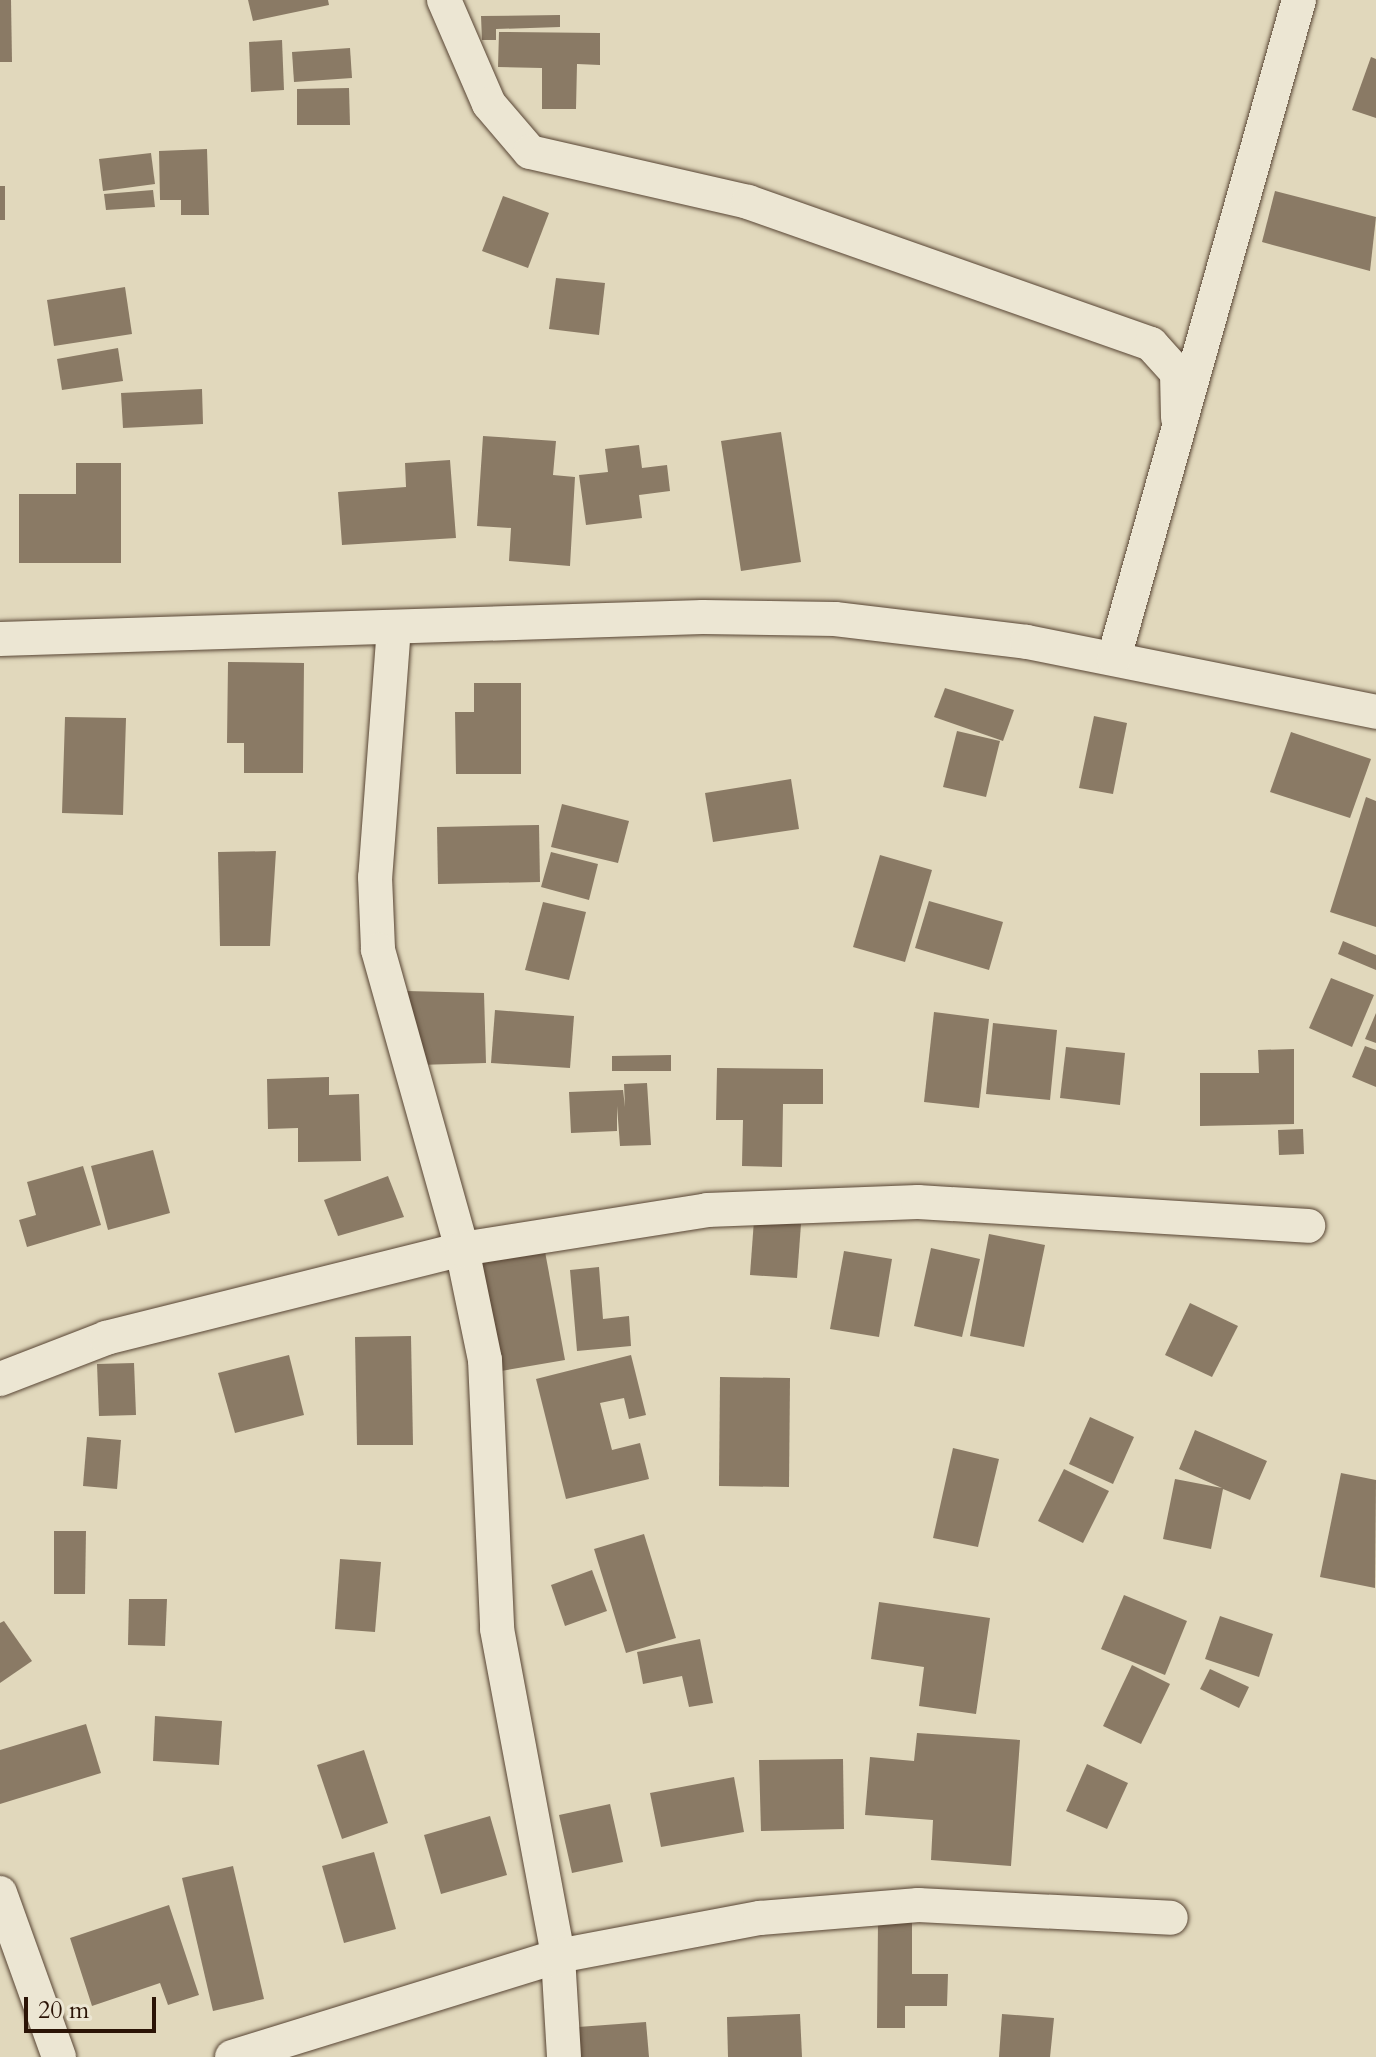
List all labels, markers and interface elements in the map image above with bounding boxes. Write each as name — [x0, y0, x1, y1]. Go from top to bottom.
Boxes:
scale bar — [28, 1981, 160, 2031]
text: 20 m — [38, 1994, 89, 2027]

